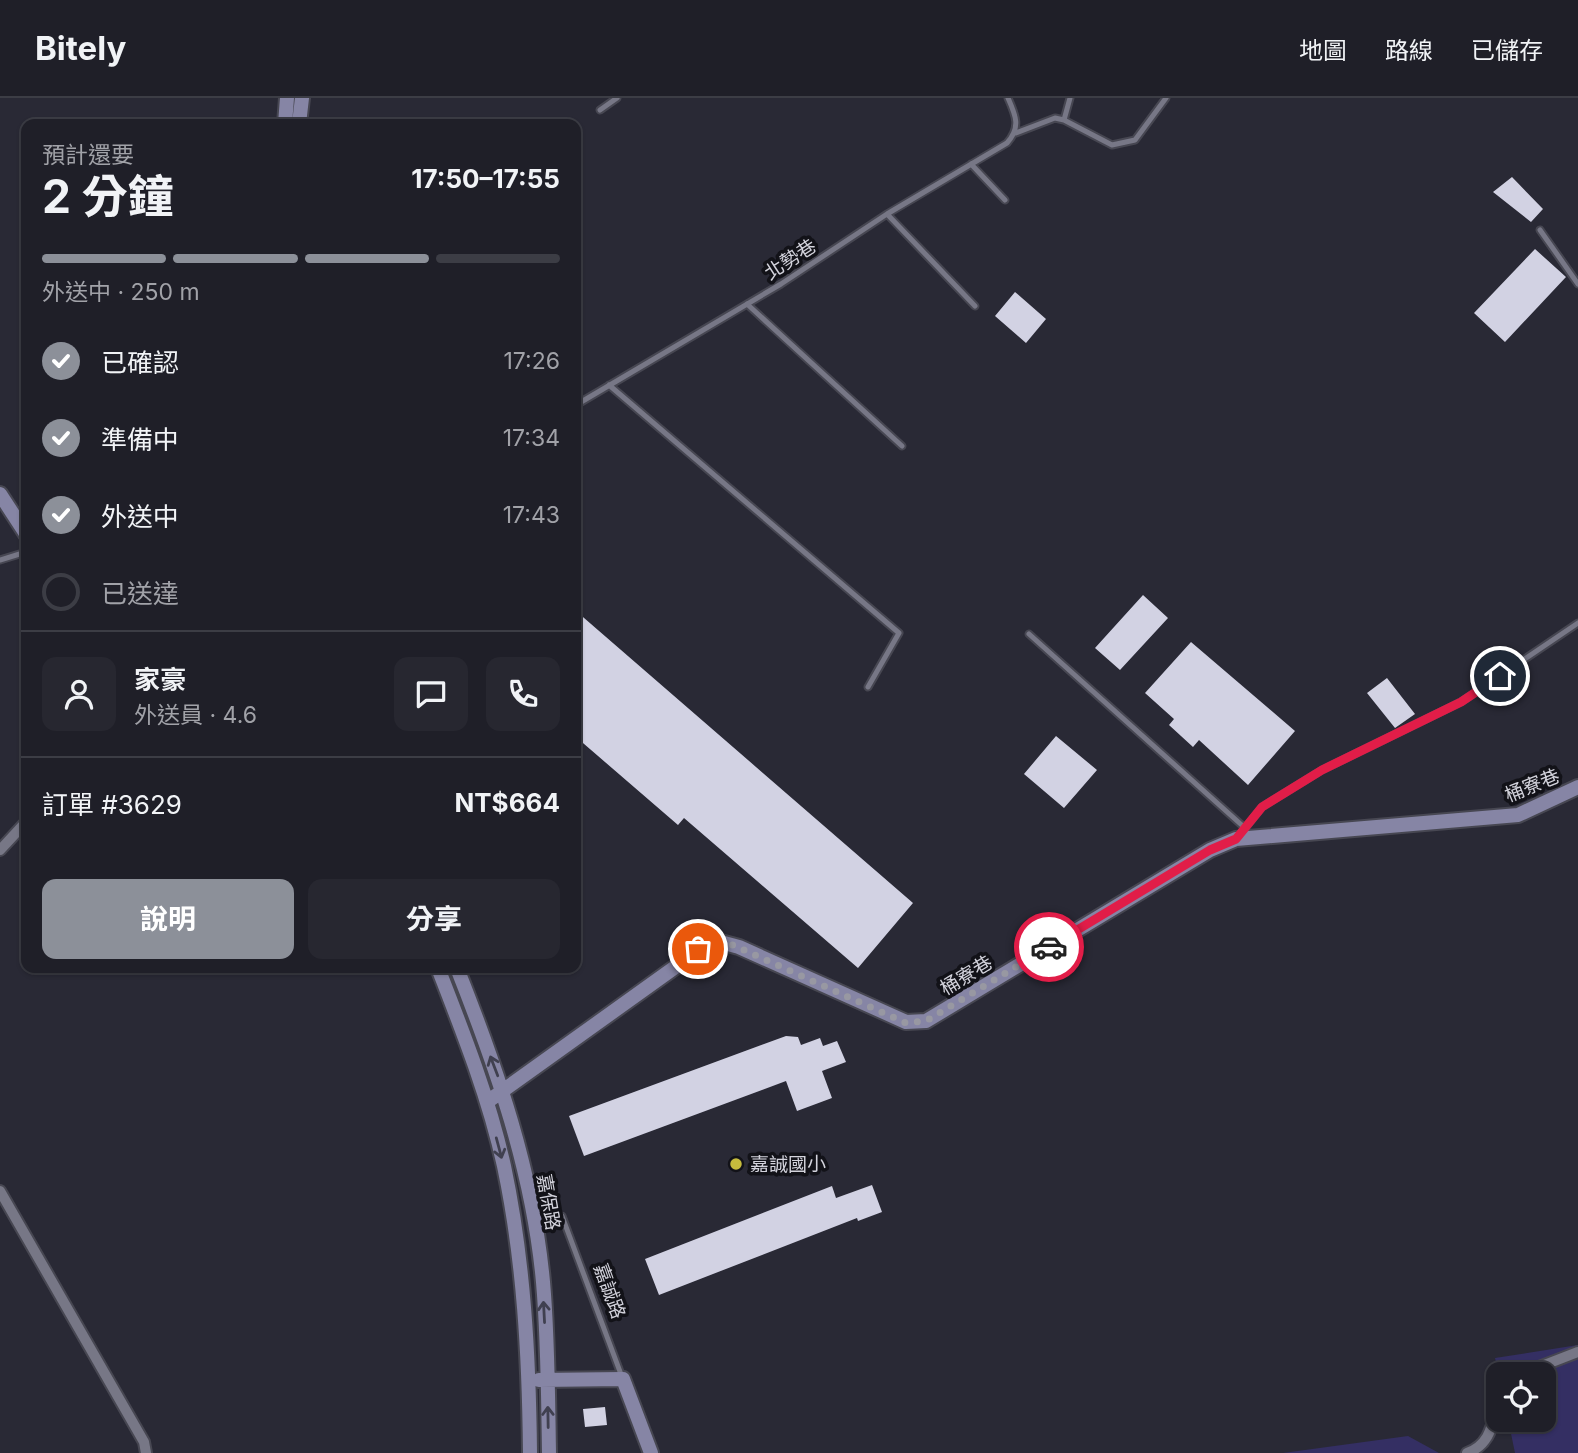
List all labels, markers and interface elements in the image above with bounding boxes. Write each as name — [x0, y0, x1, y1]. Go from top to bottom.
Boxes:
text: Bitely — [35, 28, 126, 68]
text: 地圖 — [1299, 36, 1347, 65]
text: 路線 — [1385, 36, 1433, 65]
text: 已儲存 — [1471, 36, 1543, 65]
text: 預計還要 — [42, 141, 134, 169]
text: 17:50–17:55 — [411, 163, 560, 194]
text: 2 分鐘 — [42, 168, 174, 224]
street label: 北勢巷 — [760, 234, 820, 285]
text: 外送中 · 250 m — [42, 278, 200, 306]
icon: check — [42, 342, 80, 380]
text: 已確認 — [101, 347, 179, 378]
text: 17:26 — [503, 347, 560, 375]
icon: check — [42, 419, 80, 457]
text: 準備中 — [101, 424, 179, 455]
text: 17:34 — [503, 424, 560, 452]
icon: check — [42, 496, 80, 534]
text: 外送中 — [101, 501, 179, 532]
text: 17:43 — [503, 501, 560, 529]
text: 已送達 — [101, 578, 179, 609]
pin — [1470, 646, 1530, 706]
button: person — [42, 657, 116, 731]
button: chat — [394, 657, 468, 731]
button: phone — [486, 657, 560, 731]
icon: home — [1481, 657, 1519, 695]
text: 家豪 — [134, 664, 186, 695]
text: 外送員 · 4.6 — [134, 701, 257, 729]
street label: 桶寮巷 — [1501, 764, 1563, 807]
text: NT$664 — [454, 787, 560, 818]
text: 訂單 #3629 — [42, 789, 182, 820]
button: 說明 — [42, 879, 294, 959]
button: 分享 — [308, 879, 560, 959]
courier — [1014, 912, 1084, 982]
pin — [668, 919, 728, 979]
icon: car — [1030, 928, 1068, 966]
icon: bag — [679, 930, 717, 968]
street label: 桶寮巷 — [936, 951, 997, 1000]
one-way arrow — [487, 1056, 499, 1078]
one-way arrow — [493, 1136, 506, 1159]
place label: 嘉誠國小 — [750, 1153, 826, 1176]
marker: 嘉誠國小 — [728, 1156, 744, 1172]
street label: 嘉保路 — [532, 1172, 565, 1232]
street label: 嘉誠路 — [589, 1260, 630, 1322]
one-way arrow — [537, 1301, 550, 1324]
map controls — [1486, 1362, 1556, 1432]
button: locate — [1486, 1362, 1556, 1432]
one-way arrow — [541, 1405, 555, 1428]

